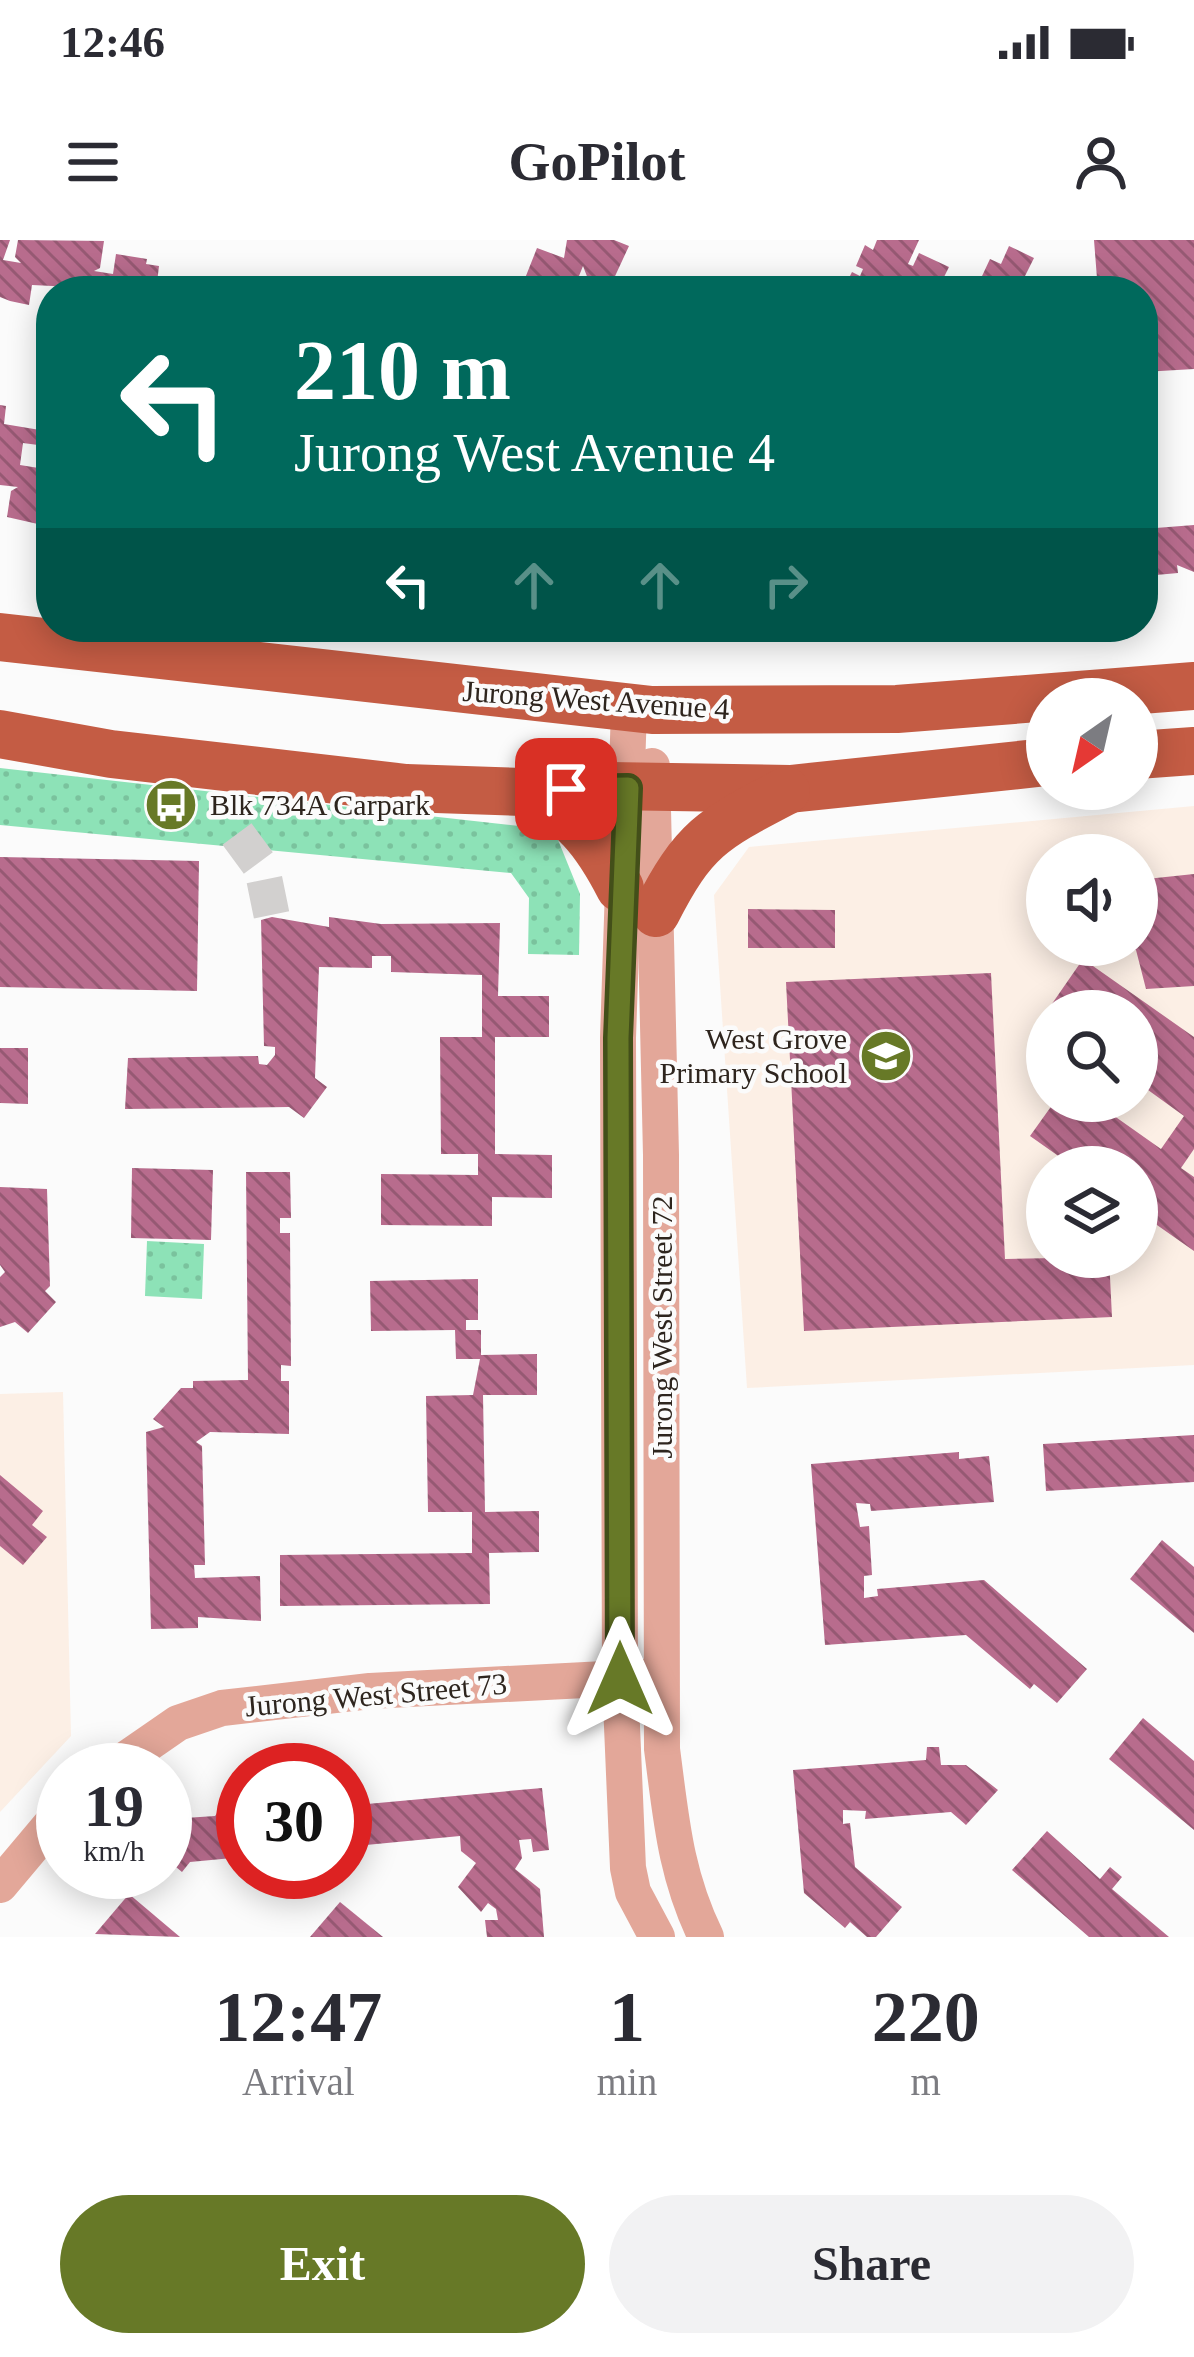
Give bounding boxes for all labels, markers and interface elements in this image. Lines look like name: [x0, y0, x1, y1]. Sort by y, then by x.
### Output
text: 12:46: [60, 17, 165, 67]
icon: menu: [60, 129, 126, 195]
icon: person: [1068, 129, 1134, 195]
text: GoPilot: [509, 132, 685, 192]
icon: left: [96, 324, 252, 480]
text: 210 m: [294, 324, 511, 417]
text: Jurong West Avenue 4: [294, 423, 775, 483]
icon: left: [375, 552, 441, 618]
icon: ahead: [501, 552, 567, 618]
icon: ahead: [627, 552, 693, 618]
icon: right: [753, 552, 819, 618]
street label: Jurong West Avenue 4: [462, 674, 731, 725]
north arrow: [1026, 678, 1158, 810]
map controls: [1026, 678, 1158, 1278]
pin: [515, 738, 617, 840]
icon: arrive: [533, 756, 599, 822]
bus stop icon: Blk 734A Carpark: [143, 777, 199, 833]
place label: Blk 734A Carpark: [210, 788, 430, 821]
button: sound: [1026, 834, 1158, 966]
button: search: [1026, 990, 1158, 1122]
place label: West Grove Primary School: [660, 1022, 847, 1089]
school or university icon: West Grove Primary School: [858, 1028, 914, 1084]
button: layers: [1026, 1146, 1158, 1278]
street label: Jurong West Street 72: [645, 1196, 678, 1458]
position arrow: [557, 1616, 683, 1742]
street label: Jurong West Street 73: [244, 1667, 508, 1722]
speed limit sign: 30: [216, 1743, 372, 1899]
text: 19: [84, 1773, 144, 1839]
text: km/h: [83, 1834, 145, 1867]
text: 12:47: [214, 1977, 382, 2057]
text: 1: [609, 1977, 645, 2057]
text: 220: [872, 1977, 980, 2057]
text: Arrival: [242, 2060, 355, 2103]
text: min: [597, 2060, 657, 2103]
text: m: [910, 2060, 941, 2103]
button: Exit: [60, 2195, 585, 2333]
button: Share: [609, 2195, 1134, 2333]

